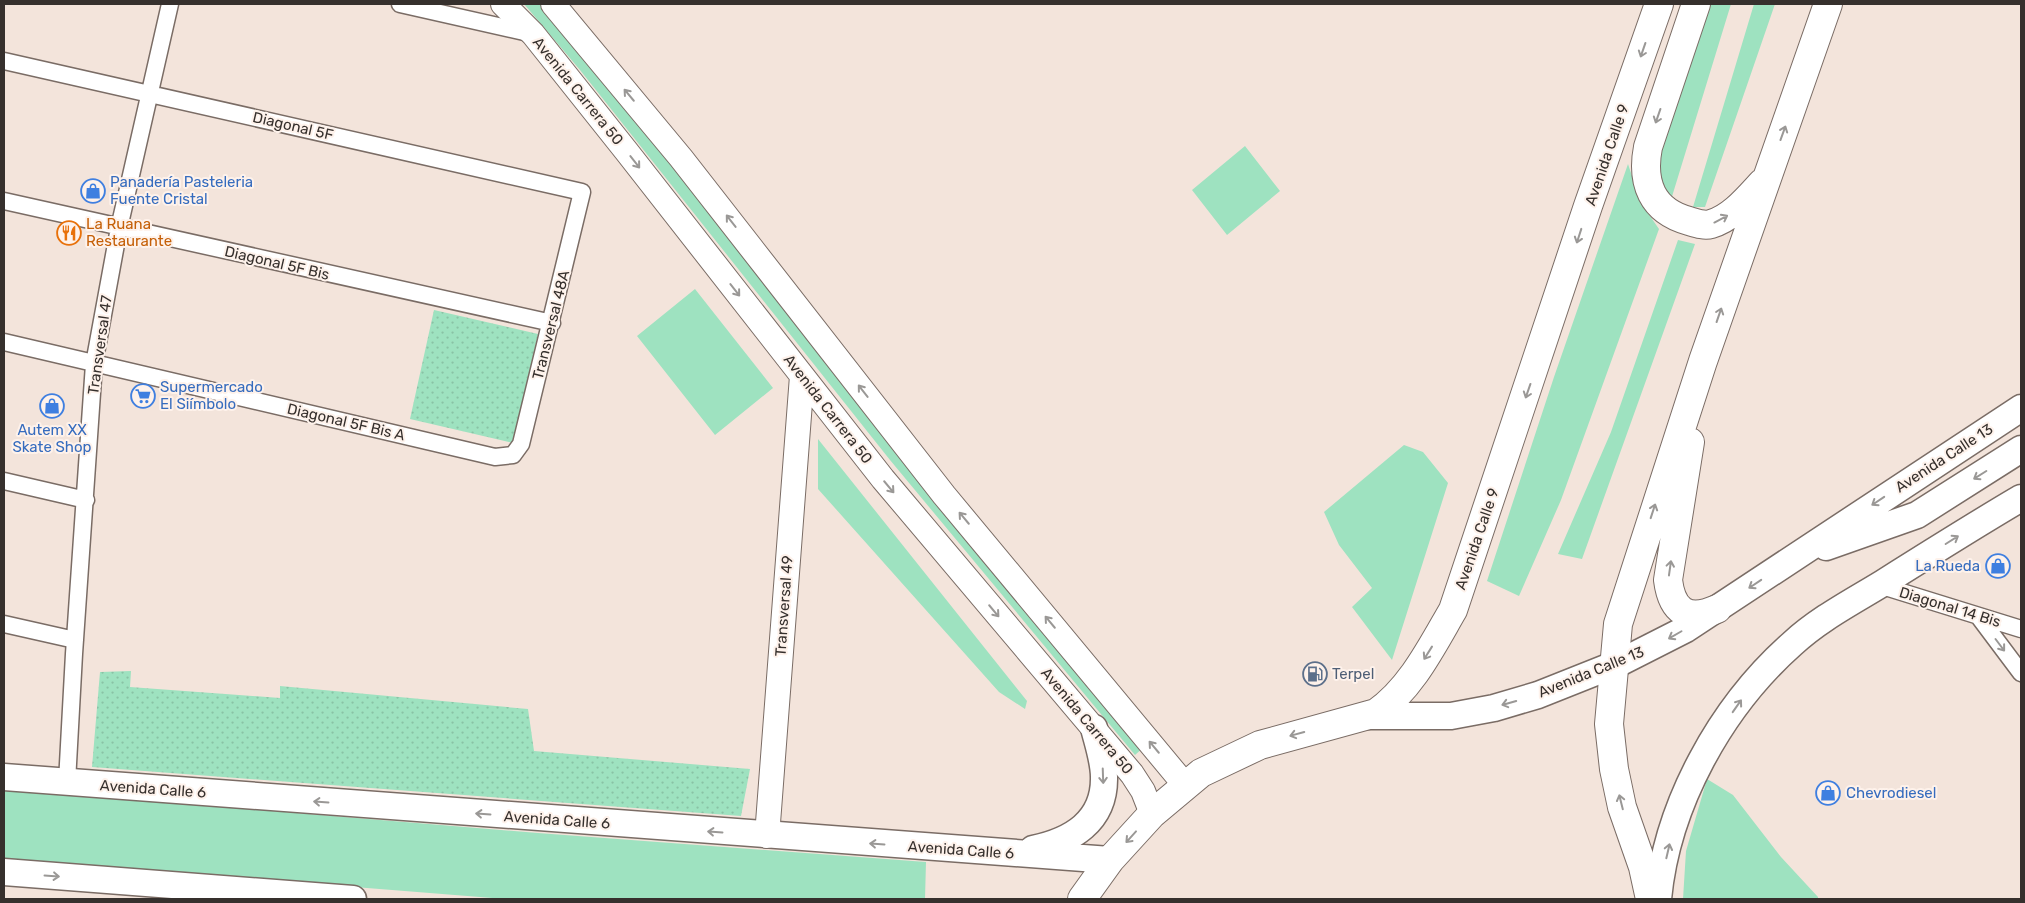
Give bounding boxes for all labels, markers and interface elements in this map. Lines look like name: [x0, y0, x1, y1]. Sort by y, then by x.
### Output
street label: Avenida Carrera 50: [529, 33, 627, 149]
one-way arrow: [1638, 42, 1647, 57]
one-way arrow: [623, 88, 634, 101]
street label: Avenida Calle 9: [1581, 102, 1633, 208]
street label: Diagonal 5F: [251, 108, 335, 144]
one-way arrow: [1653, 108, 1662, 124]
one-way arrow: [1779, 125, 1788, 141]
one-way arrow: [630, 155, 640, 169]
place label: Panadería Pasteleria Fuente Cristal: [110, 173, 253, 208]
shop icon: Panadería Pasteleria Fuente Cristal: [80, 178, 106, 204]
one-way arrow: [1713, 214, 1728, 223]
place label: La Ruana Restaurante: [86, 215, 172, 250]
one-way arrow: [725, 215, 736, 228]
restaurant icon: La Ruana Restaurante: [56, 220, 82, 246]
one-way arrow: [1573, 228, 1583, 244]
street label: Diagonal 5F Bis: [223, 242, 331, 284]
street label: Transversal 48A: [529, 268, 573, 382]
one-way arrow: [730, 283, 741, 296]
street label: Transversal 47: [84, 294, 116, 396]
one-way arrow: [1715, 308, 1724, 323]
street label: Avenida Carrera 50: [780, 351, 876, 467]
place label: Supermercado El Siímbolo: [160, 378, 263, 413]
one-way arrow: [1522, 382, 1532, 398]
supermarket icon: Supermercado El Siímbolo: [130, 383, 156, 409]
one-way arrow: [858, 384, 868, 398]
shop icon: Autem XX Skate Shop: [39, 393, 65, 419]
street label: Diagonal 5F Bis A: [285, 400, 407, 444]
street label: Avenida Calle 13: [1892, 420, 1996, 496]
place label: Autem XX Skate Shop: [12, 421, 92, 456]
one-way arrow: [1973, 470, 1987, 481]
one-way arrow: [884, 480, 895, 493]
street label: Avenida Calle 9: [1451, 486, 1503, 592]
one-way arrow: [1871, 496, 1885, 506]
one-way arrow: [1649, 503, 1658, 519]
one-way arrow: [958, 512, 969, 525]
one-way arrow: [1944, 535, 1958, 545]
shop icon: La Rueda: [1985, 553, 2011, 579]
street label: Transversal 49: [771, 555, 797, 657]
place label: La Rueda: [1915, 557, 1980, 575]
one-way arrow: [1665, 560, 1675, 576]
one-way arrow: [1748, 579, 1762, 589]
street label: Diagonal 14 Bis: [1897, 583, 2003, 631]
one-way arrow: [989, 604, 1000, 617]
one-way arrow: [1045, 616, 1056, 629]
one-way arrow: [1669, 631, 1683, 641]
one-way arrow: [1995, 638, 2005, 652]
street label: Avenida Calle 13: [1535, 643, 1647, 701]
one-way arrow: [1423, 645, 1433, 659]
fuel station icon: Terpel: [1302, 661, 1328, 687]
street label: Avenida Carrera 50: [1037, 664, 1137, 778]
place label: Terpel: [1332, 665, 1374, 683]
one-way arrow: [1502, 699, 1518, 709]
one-way arrow: [1732, 699, 1742, 713]
one-way arrow: [1289, 730, 1305, 740]
one-way arrow: [1149, 741, 1160, 754]
one-way arrow: [1098, 767, 1108, 783]
street label: Avenida Calle 6: [99, 776, 207, 802]
shop icon: Chevrodiesel: [1815, 780, 1841, 806]
place label: Chevrodiesel: [1846, 784, 1936, 802]
one-way arrow: [1616, 795, 1626, 811]
one-way arrow: [313, 797, 329, 806]
street label: Avenida Calle 6: [503, 807, 611, 833]
one-way arrow: [475, 809, 491, 819]
one-way arrow: [707, 827, 723, 836]
one-way arrow: [1125, 831, 1137, 844]
street label: Avenida Calle 6: [907, 837, 1015, 863]
one-way arrow: [869, 839, 885, 848]
one-way arrow: [1664, 844, 1673, 860]
one-way arrow: [44, 871, 60, 880]

